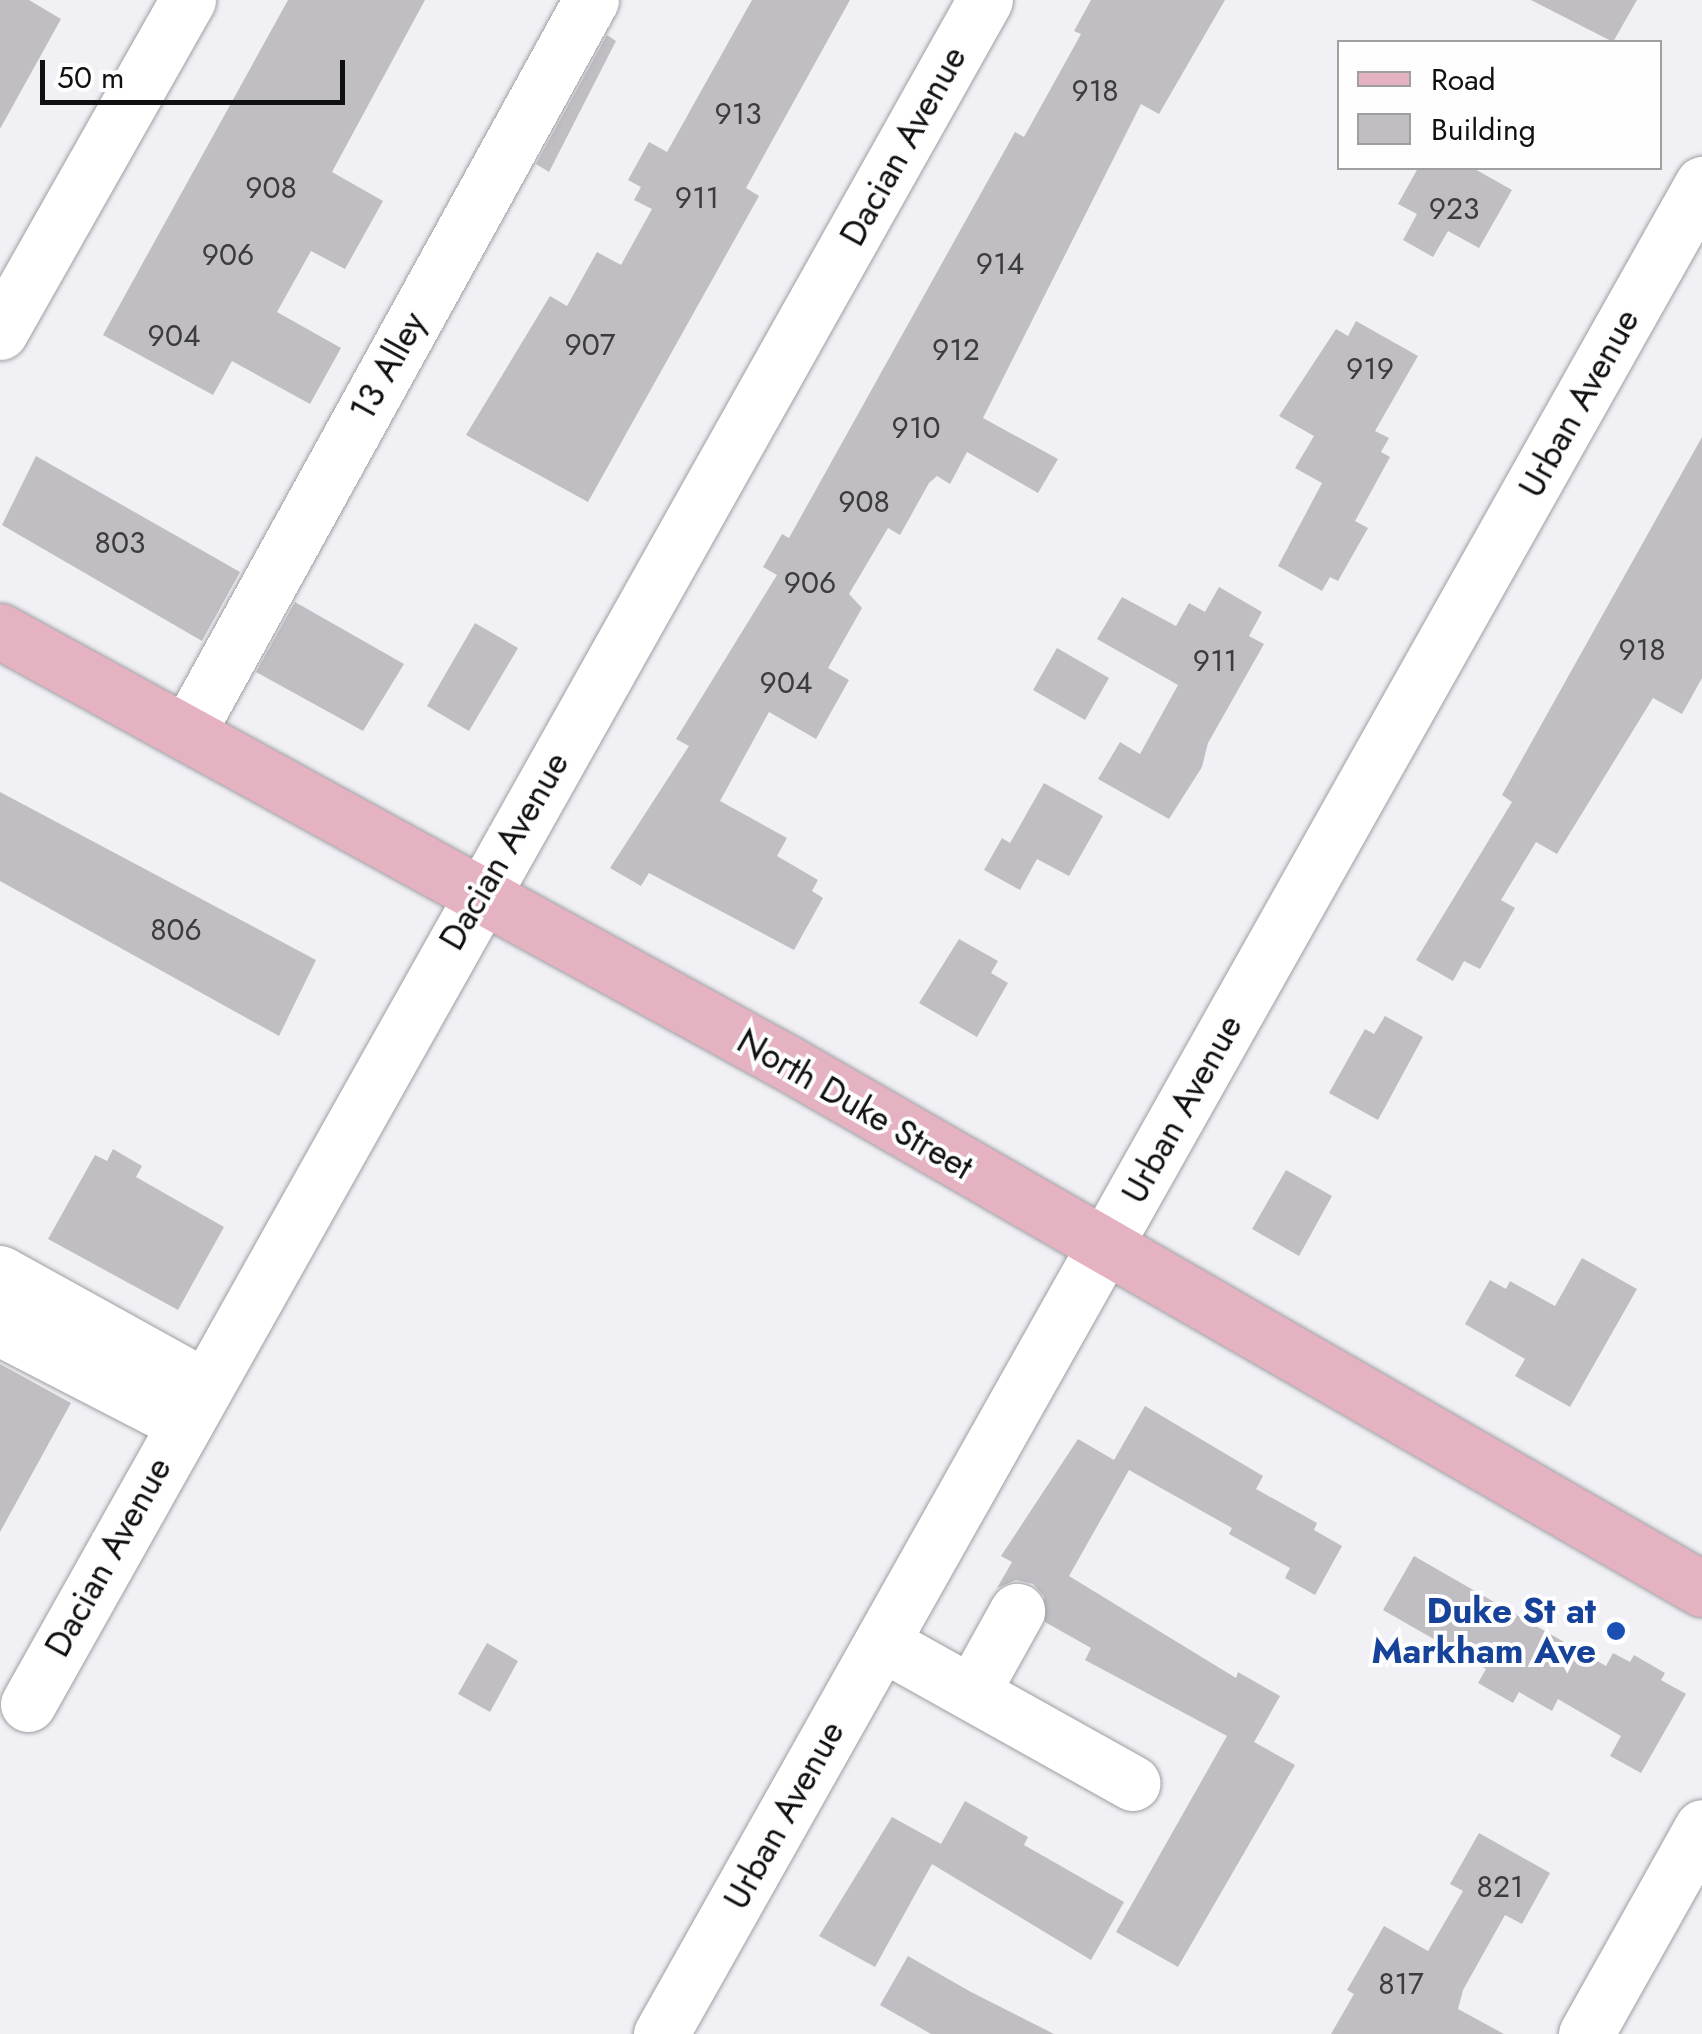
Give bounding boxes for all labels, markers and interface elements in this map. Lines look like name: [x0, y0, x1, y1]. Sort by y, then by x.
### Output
street label: Dacian Avenue: [831, 39, 975, 253]
scale bar: [45, 40, 350, 102]
legend: [1337, 40, 1662, 170]
text: 50 m: [57, 56, 124, 99]
text: Road: [1431, 58, 1496, 101]
house number: 918: [1071, 73, 1119, 109]
house number: 913: [714, 96, 762, 132]
text: Building: [1431, 108, 1536, 151]
house number: 908: [245, 170, 297, 206]
house number: 911: [675, 180, 719, 216]
house number: 923: [1429, 191, 1479, 227]
house number: 906: [202, 237, 254, 273]
house number: 914: [976, 246, 1024, 282]
street label: Urban Avenue: [1510, 302, 1648, 504]
street label: 13 Alley: [341, 304, 435, 428]
house number: 904: [148, 318, 200, 354]
house number: 907: [564, 327, 616, 363]
house number: 912: [932, 332, 980, 368]
house number: 919: [1346, 351, 1394, 387]
house number: 910: [892, 410, 940, 446]
house number: 908: [838, 484, 890, 520]
house number: 803: [95, 525, 145, 561]
house number: 906: [784, 565, 836, 601]
house number: 918: [1618, 632, 1666, 668]
house number: 911: [1193, 643, 1237, 679]
house number: 904: [760, 665, 812, 701]
street label: Dacian Avenue: [431, 745, 577, 957]
house number: 806: [150, 912, 202, 948]
street label: Urban Avenue: [1113, 1008, 1251, 1210]
street label: North Duke Street: [730, 1020, 980, 1188]
street label: Dacian Avenue: [36, 1450, 180, 1664]
place label: Duke St at Markham Ave: [1371, 1590, 1596, 1672]
marker: Duke St at Markham Ave: [1605, 1620, 1627, 1642]
street label: Urban Avenue: [715, 1714, 853, 1916]
house number: 821: [1477, 1869, 1523, 1905]
house number: 817: [1378, 1966, 1424, 2002]

